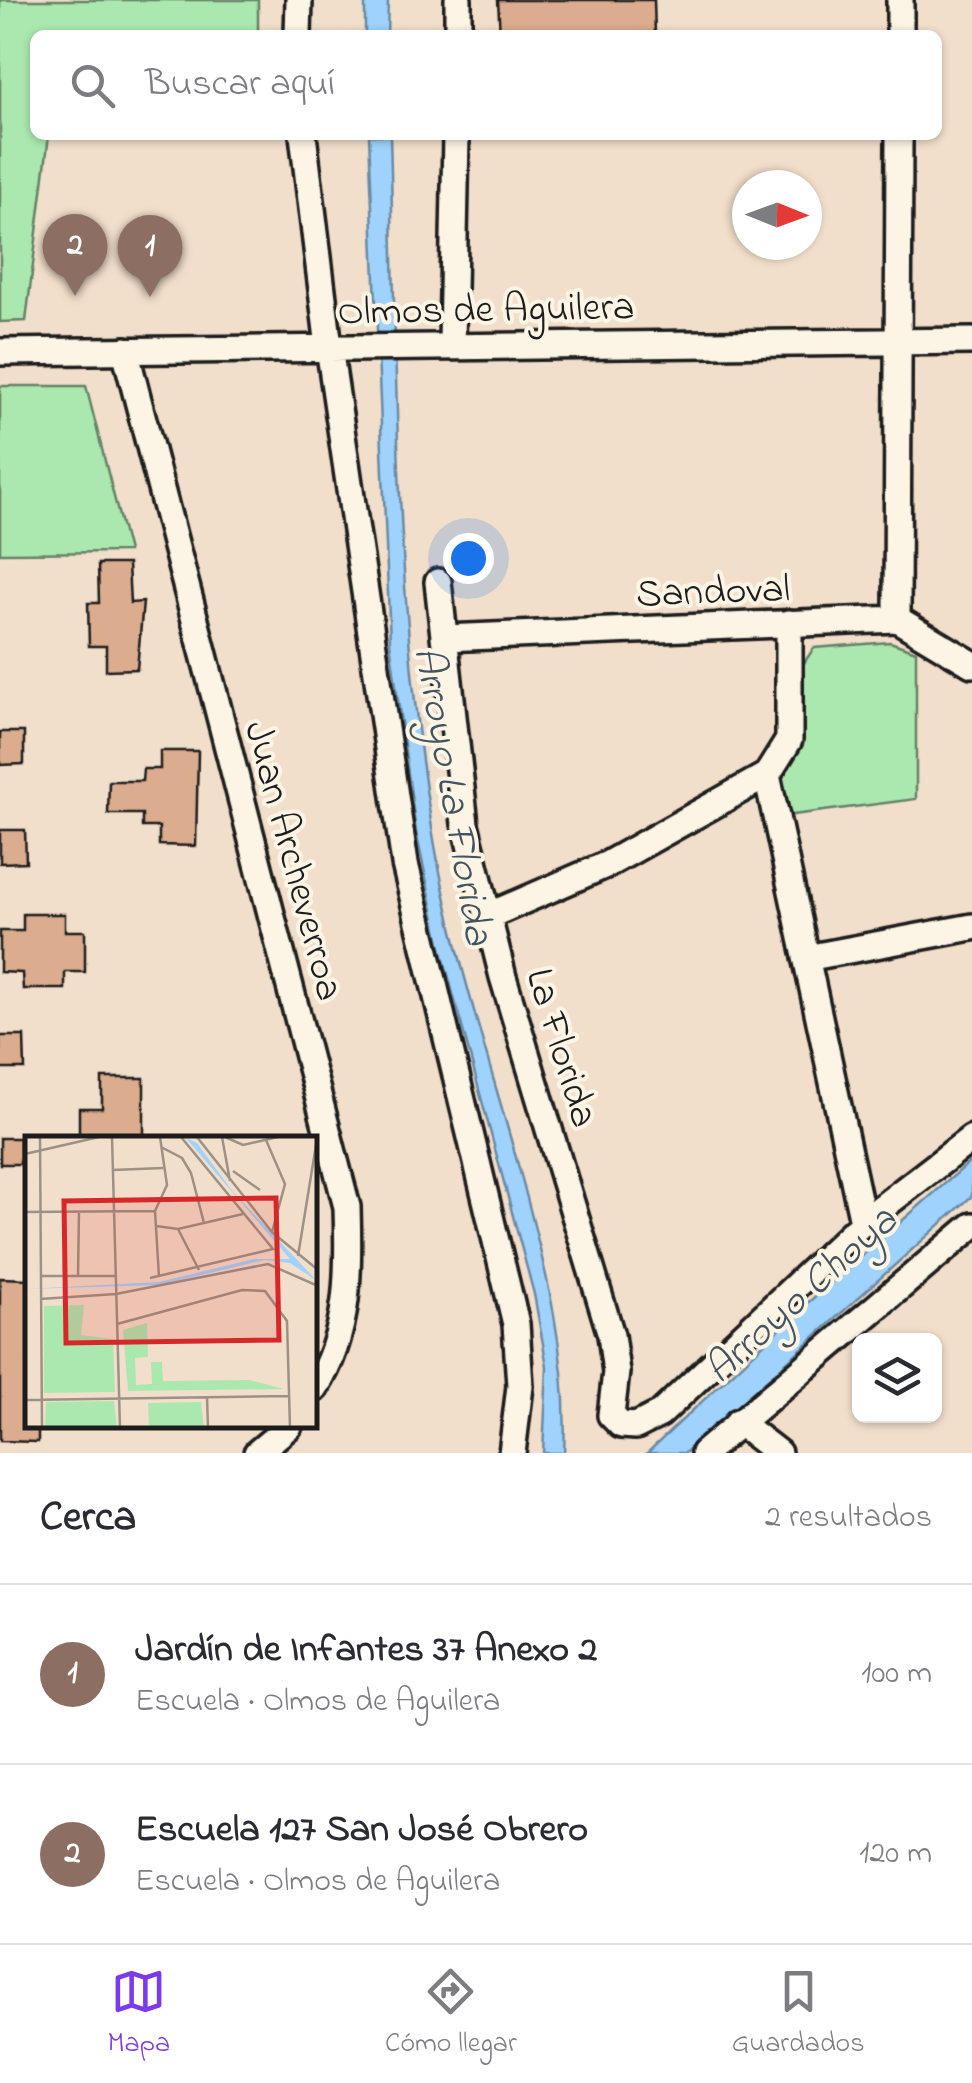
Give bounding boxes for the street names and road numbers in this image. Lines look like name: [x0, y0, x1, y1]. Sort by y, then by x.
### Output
street label: Olmos de Aguilera: [337, 279, 635, 344]
street label: Sandoval: [635, 561, 791, 626]
street label: Juan Archeverroa: [226, 715, 357, 1007]
street label: La Florida: [508, 961, 612, 1135]

